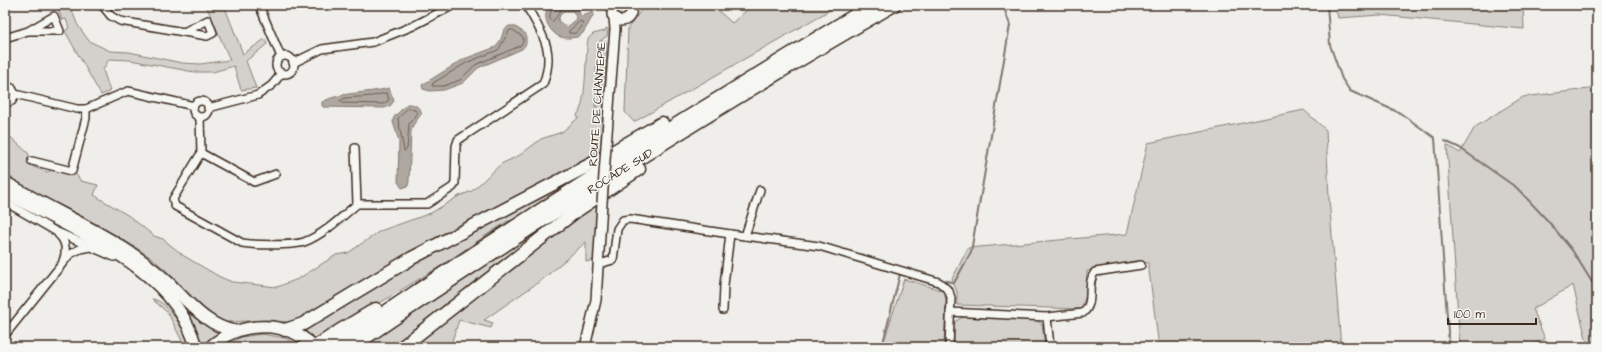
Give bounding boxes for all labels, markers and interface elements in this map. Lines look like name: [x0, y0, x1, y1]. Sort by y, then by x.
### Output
street label: ROUTE DE CHANTEPIE: [585, 41, 610, 167]
street label: ROCADE SUD: [584, 144, 657, 198]
scale bar: [1448, 300, 1536, 326]
text: 100 m: [1454, 306, 1485, 323]

